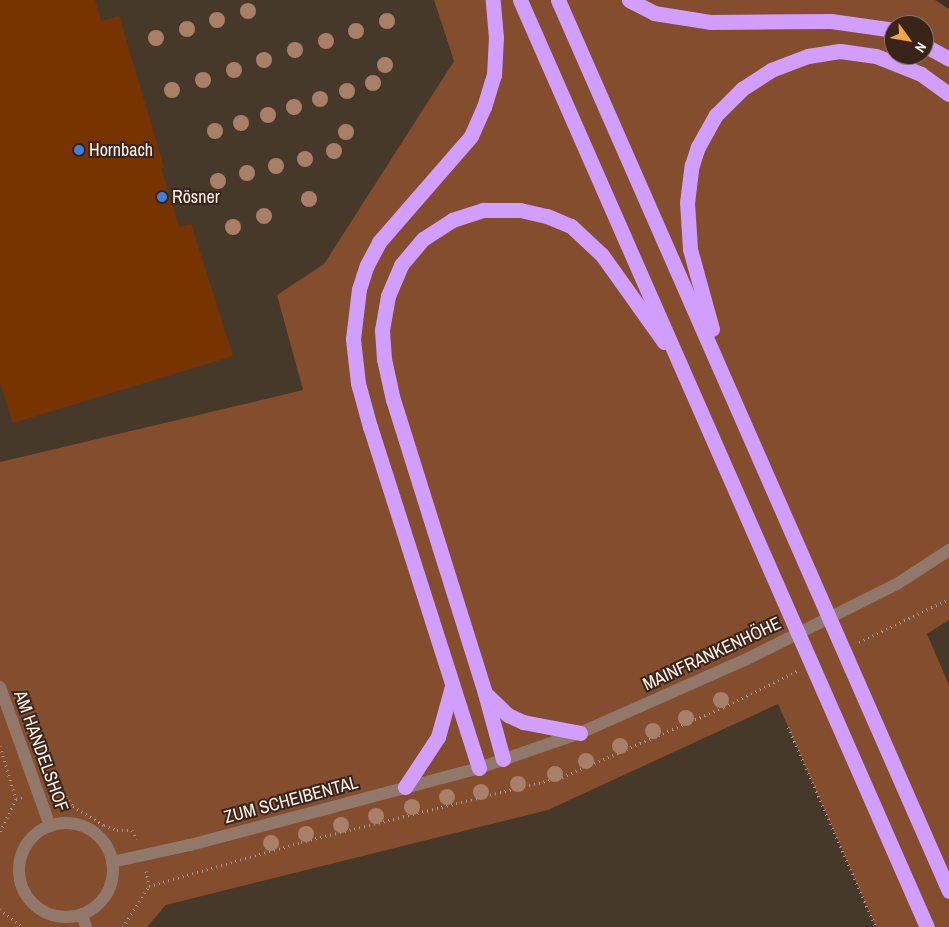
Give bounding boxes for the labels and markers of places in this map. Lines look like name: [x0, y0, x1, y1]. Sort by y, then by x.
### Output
place label: Hornbach: [89, 139, 153, 161]
marker: Hornbach: [73, 144, 85, 156]
place label: Rösner: [172, 186, 220, 208]
marker: Rösner: [156, 191, 168, 203]

